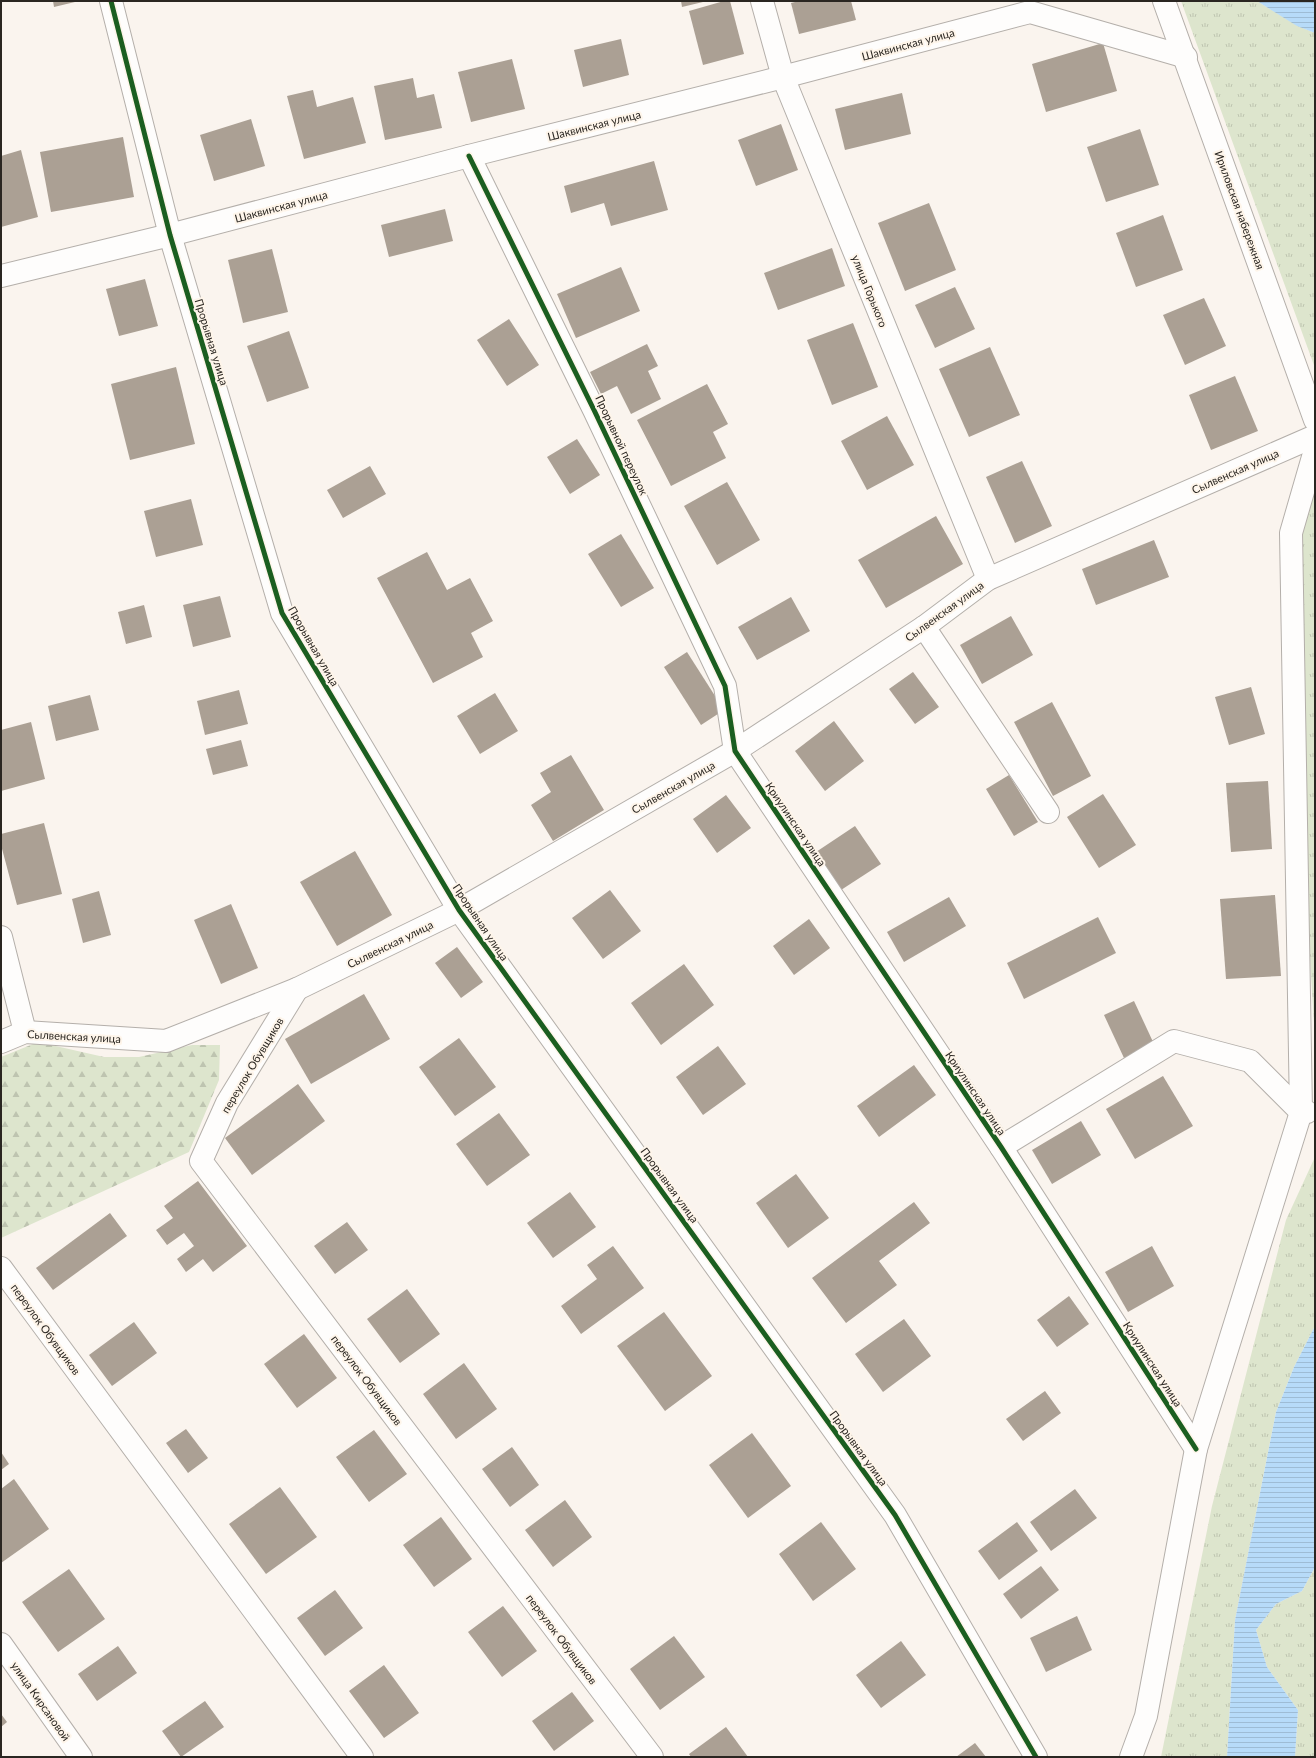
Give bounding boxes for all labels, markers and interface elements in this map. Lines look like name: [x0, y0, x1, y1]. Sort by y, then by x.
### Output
street label: Шаквинская улица: [860, 25, 956, 63]
street label: Шаквинская улица: [546, 107, 642, 143]
street label: Ириловская набережная: [1212, 149, 1268, 271]
street label: Шаквинская улица: [233, 187, 329, 225]
street label: улица Горького: [850, 253, 890, 329]
street label: Прорывная улица: [193, 297, 231, 387]
street label: Прорывной переулок: [593, 393, 651, 497]
street label: Сылвенская улица: [1189, 446, 1281, 496]
street label: Сылвенская улица: [902, 578, 986, 644]
street label: Прорывная улица: [286, 604, 342, 688]
street label: Сылвенская улица: [629, 758, 717, 816]
street label: Криулинская улица: [763, 779, 829, 869]
street label: Прорывная улица: [450, 881, 512, 963]
street label: Сылвенская улица: [345, 918, 435, 970]
street label: переулок Обувщиков: [218, 1015, 286, 1115]
street label: Сылвенская улица: [27, 1027, 121, 1045]
street label: Криулинская улица: [943, 1048, 1009, 1138]
street label: Прорывная улица: [638, 1145, 702, 1225]
street label: переулок Обувщиков: [9, 1281, 83, 1377]
street label: Криулинская улица: [1121, 1319, 1185, 1409]
street label: переулок Обувщиков: [329, 1332, 405, 1428]
street label: Прорывная улица: [827, 1408, 891, 1488]
street label: переулок Обувщиков: [524, 1591, 600, 1687]
street label: улица Кирсановой: [9, 1659, 73, 1743]

